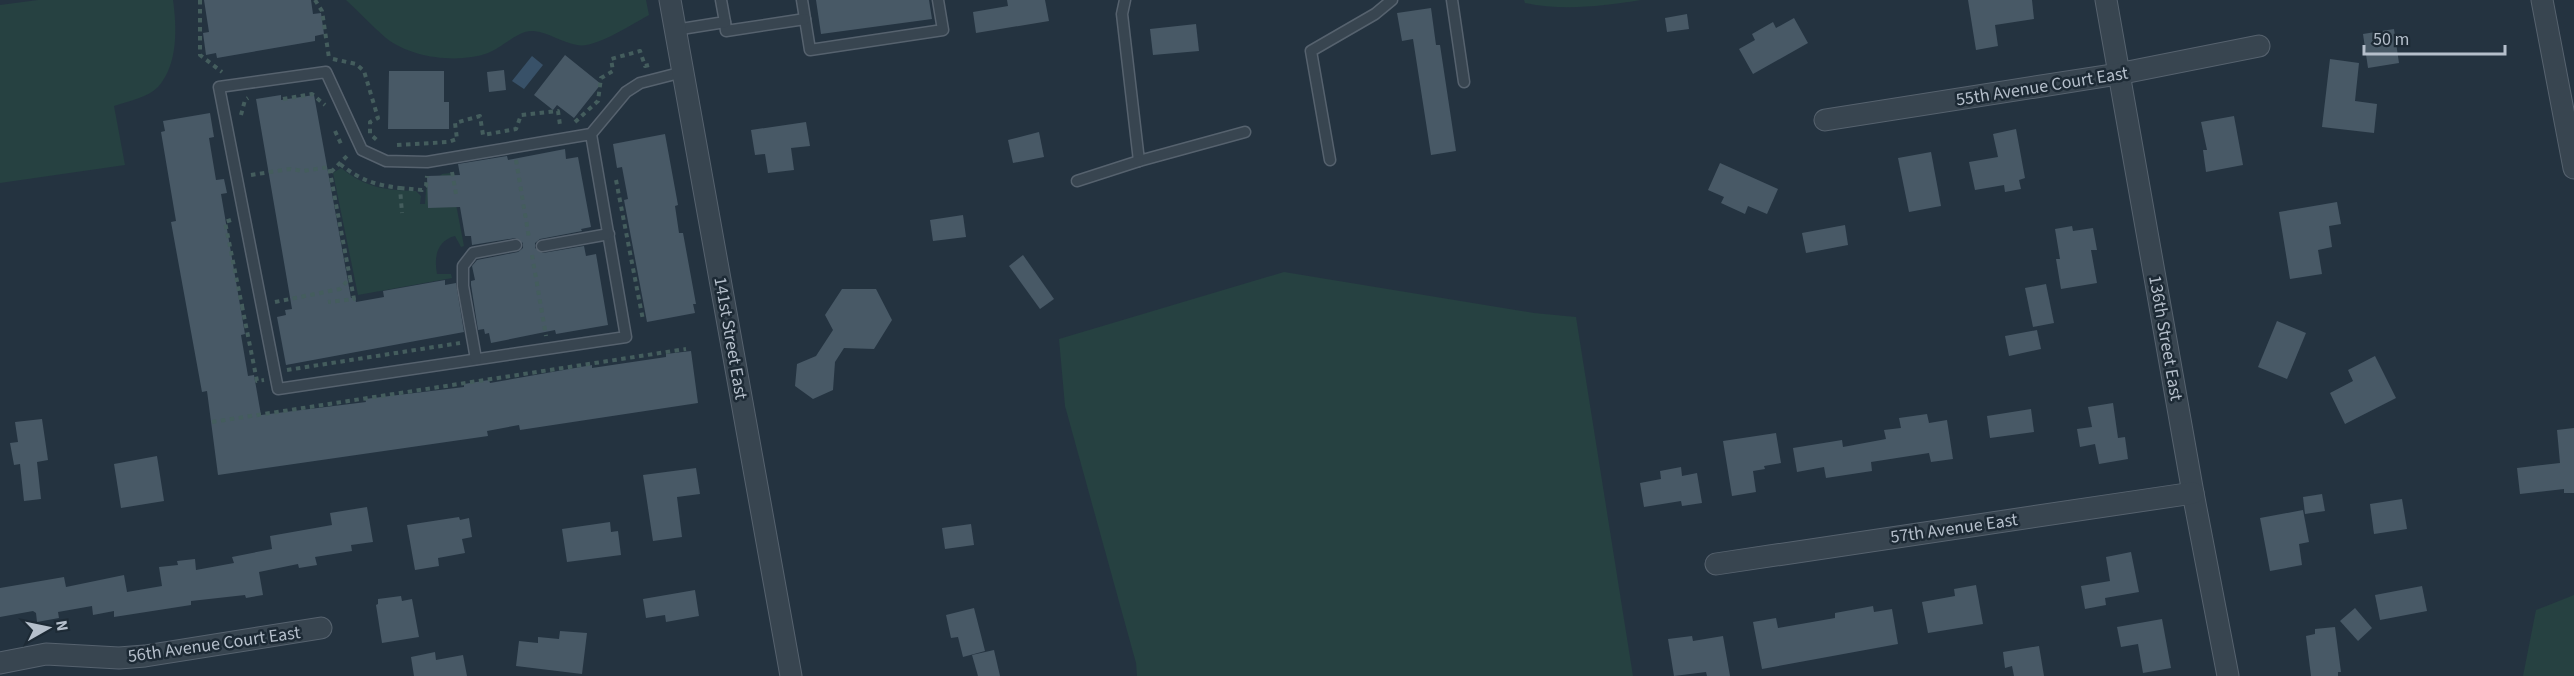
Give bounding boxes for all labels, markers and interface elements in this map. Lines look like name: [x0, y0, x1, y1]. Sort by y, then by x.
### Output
scale bar: [2364, 18, 2505, 56]
text: 50 m: [2373, 27, 2409, 52]
street label: 55th Avenue Court East: [1954, 61, 2130, 112]
street label: 136th Street East: [2142, 273, 2189, 403]
street label: 141st Street East: [707, 275, 754, 401]
street label: 57th Avenue East: [1889, 507, 2019, 550]
north arrow: [18, 598, 78, 658]
text: N: [50, 619, 74, 633]
street label: 56th Avenue Court East: [126, 620, 302, 669]

